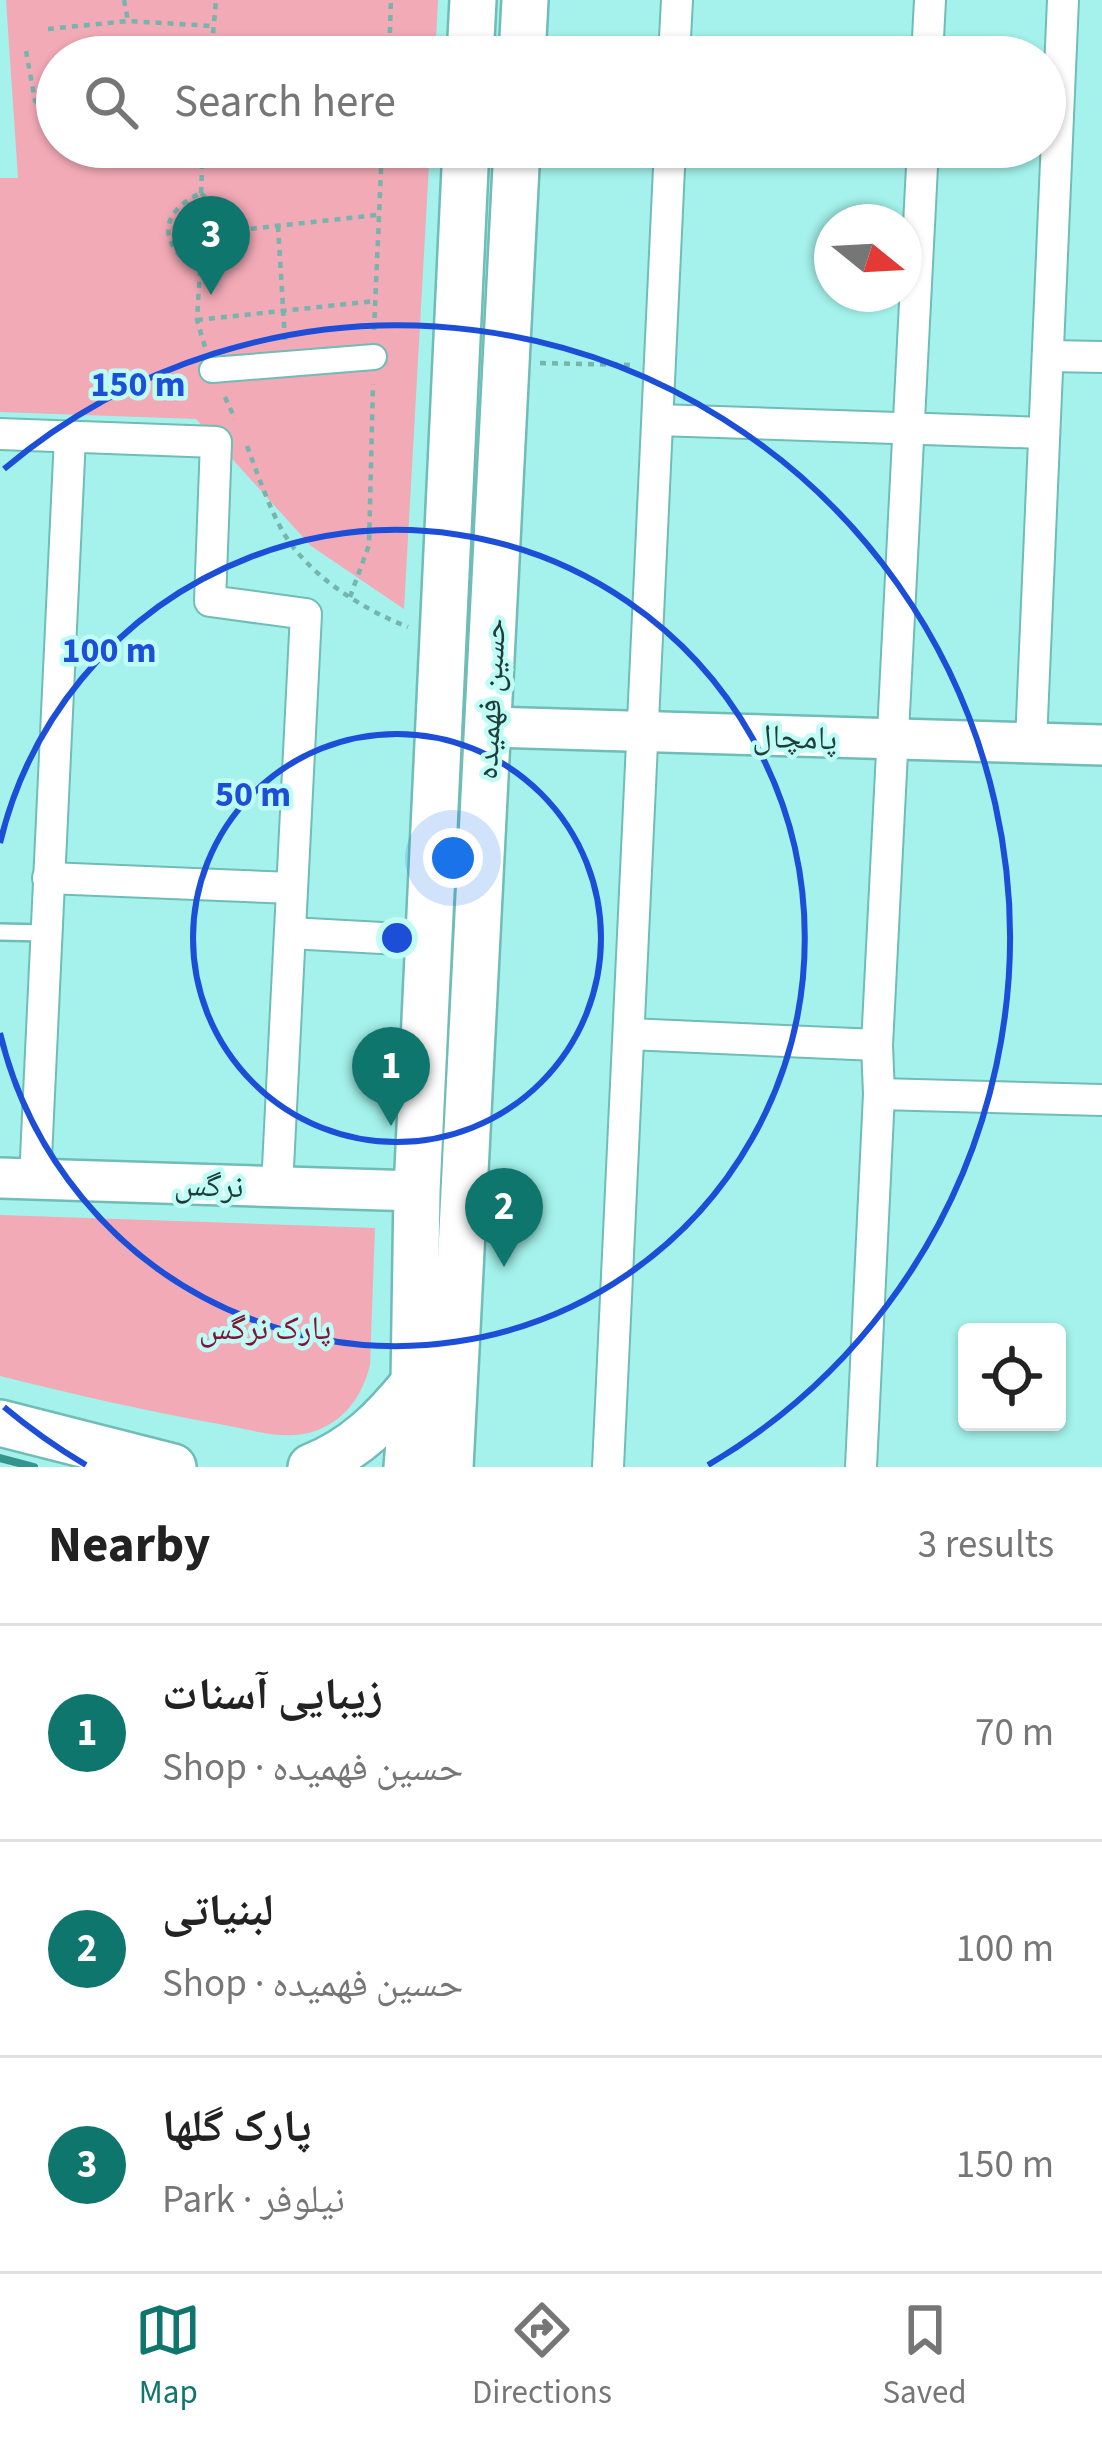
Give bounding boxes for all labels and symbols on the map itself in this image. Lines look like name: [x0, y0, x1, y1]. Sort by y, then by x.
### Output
pin: 3: [172, 196, 250, 295]
north arrow: [814, 204, 922, 312]
text: 150 m: [90, 359, 186, 410]
street label: حسین فهمیده: [463, 617, 518, 781]
text: 100 m: [61, 625, 157, 676]
street label: پامچال: [752, 713, 838, 762]
text: 50 m: [215, 769, 291, 820]
your location: [423, 828, 483, 888]
centre of rings: [376, 917, 418, 959]
pin: 1: [352, 1027, 430, 1126]
street label: نرگس: [173, 1161, 245, 1210]
pin: 2: [465, 1168, 543, 1267]
park label: پارک نرگس: [199, 1305, 331, 1352]

